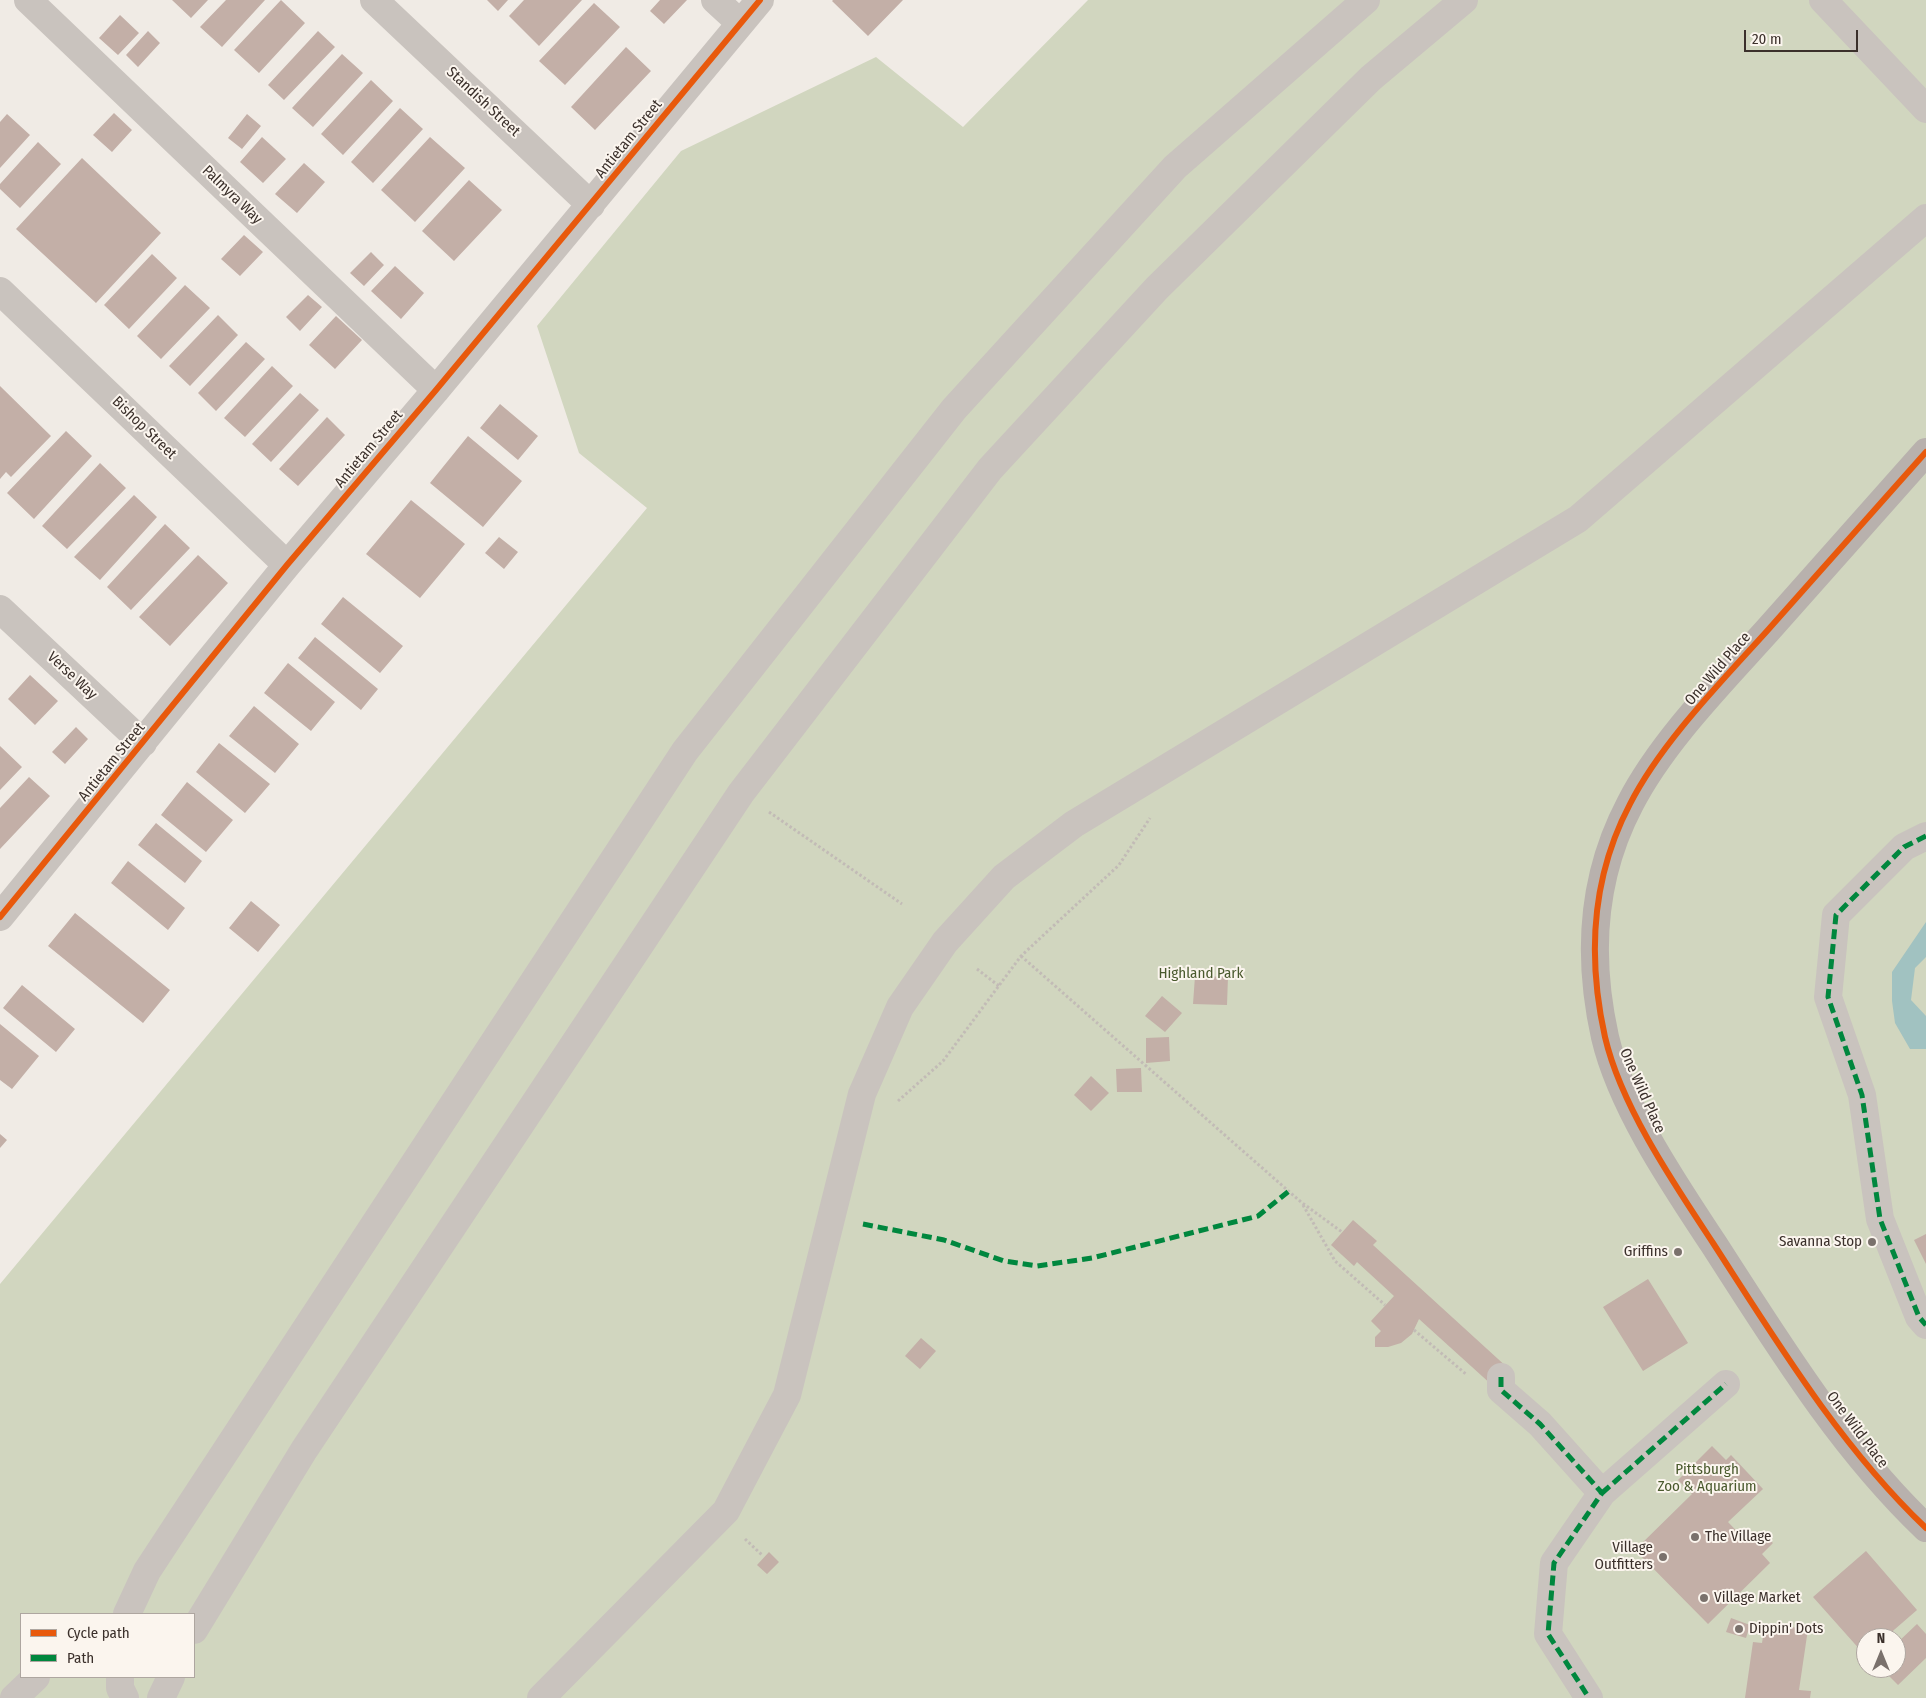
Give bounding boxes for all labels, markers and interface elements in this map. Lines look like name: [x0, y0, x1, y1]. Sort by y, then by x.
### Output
scale bar: [1746, 20, 1860, 52]
text: 20 m: [1752, 30, 1782, 48]
street label: Standish Street: [442, 63, 524, 141]
street label: Antietam Street: [592, 96, 666, 182]
street label: Palmyra Way: [198, 162, 266, 228]
street label: Bishop Street: [108, 393, 180, 463]
street label: Antietam Street: [331, 406, 407, 492]
street label: One Wild Place: [1681, 629, 1755, 709]
street label: Verse Way: [43, 648, 101, 704]
street label: Antietam Street: [75, 719, 149, 805]
park label: Highland Park: [1158, 965, 1244, 983]
street label: One Wild Place: [1615, 1046, 1669, 1136]
place label: Savanna Stop: [1779, 1233, 1862, 1251]
marker: Savanna Stop: [1866, 1236, 1878, 1248]
place label: Griffins: [1624, 1243, 1668, 1261]
marker: Griffins: [1672, 1246, 1684, 1258]
street label: One Wild Place: [1822, 1388, 1892, 1472]
park label: Pittsburgh Zoo & Aquarium: [1657, 1461, 1757, 1496]
place label: The Village: [1705, 1528, 1771, 1546]
marker: The Village: [1689, 1531, 1701, 1543]
place label: Village Outfitters: [1595, 1539, 1653, 1574]
marker: Village Outfitters: [1657, 1551, 1669, 1563]
place label: Village Market: [1714, 1589, 1801, 1607]
marker: Village Market: [1698, 1592, 1710, 1604]
legend: [20, 1613, 195, 1678]
place label: Dippin' Dots: [1749, 1620, 1823, 1638]
marker: Dippin' Dots: [1733, 1623, 1745, 1635]
text: Cycle path: [67, 1624, 130, 1642]
north arrow: [1856, 1628, 1906, 1678]
text: N: [1877, 1630, 1885, 1647]
text: Path: [67, 1649, 94, 1667]

